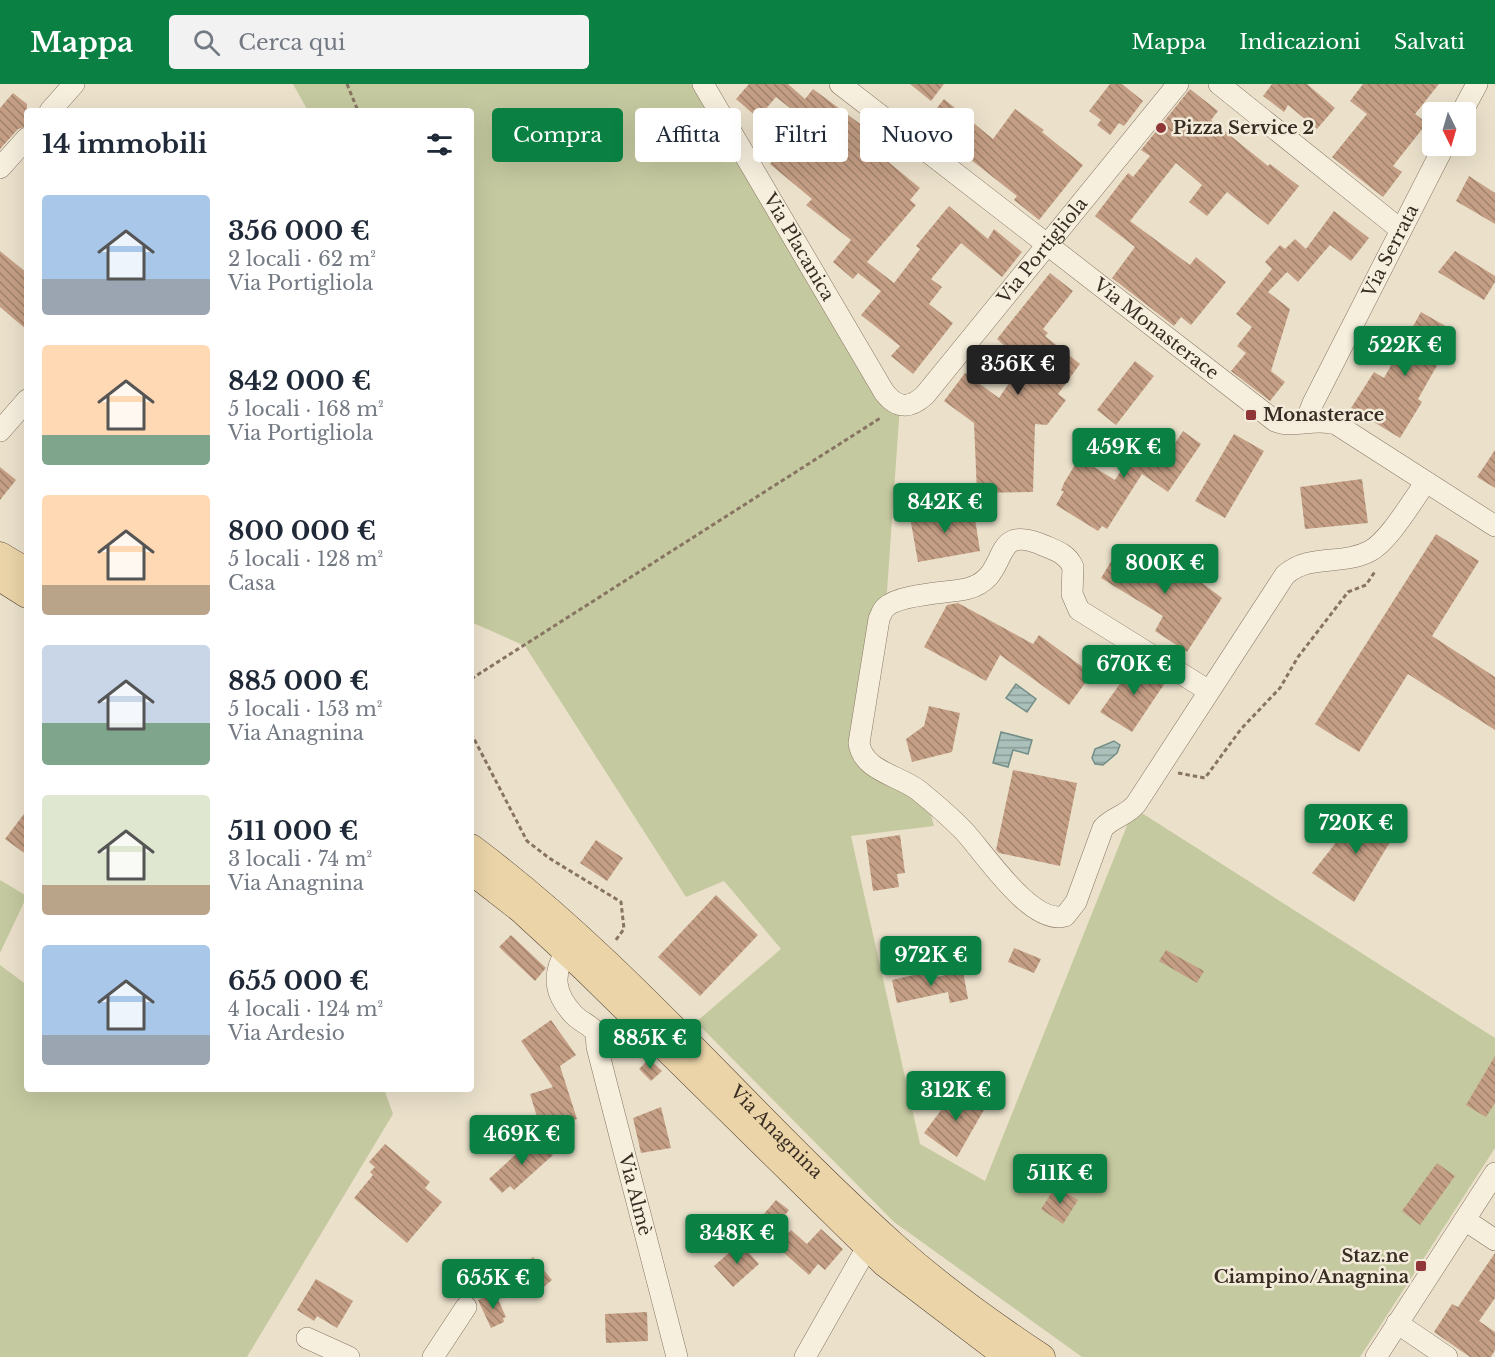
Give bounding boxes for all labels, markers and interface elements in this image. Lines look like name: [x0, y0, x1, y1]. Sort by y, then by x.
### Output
search box: [169, 15, 589, 69]
text: Mappa: [30, 25, 133, 60]
icon: search: [190, 26, 223, 59]
text: Cerca qui: [238, 29, 345, 56]
text: Mappa: [1131, 29, 1206, 55]
text: Indicazioni: [1239, 29, 1361, 55]
text: Salvati: [1394, 29, 1465, 55]
north arrow: [1422, 102, 1476, 156]
map controls: [1422, 102, 1476, 156]
chip: Compra: [492, 108, 623, 162]
chip: Affitta: [635, 108, 741, 162]
chip: Filtri: [753, 108, 848, 162]
chip: Nuovo: [860, 108, 974, 162]
place label: Pizza Service 2: [1173, 117, 1314, 139]
marker: Pizza Service 2: [1154, 121, 1168, 135]
text: 14 immobili: [42, 128, 207, 160]
icon: filters: [423, 128, 456, 161]
street label: Via Placanica: [758, 188, 839, 305]
street label: Via Portigliola: [992, 193, 1092, 309]
street label: Via Serrata: [1357, 201, 1423, 302]
text: 356 000 €: [228, 215, 370, 247]
icon: home: [90, 219, 162, 291]
text: 2 locali · 62 m²: [228, 247, 376, 271]
text: Via Portigliola: [228, 271, 373, 295]
street label: Via Monasterace: [1089, 273, 1223, 384]
pin: 522K €: [1356, 326, 1454, 377]
text: 522K €: [1368, 333, 1442, 357]
pin: 356K €: [969, 345, 1067, 396]
text: 356K €: [981, 352, 1055, 376]
text: 842 000 €: [228, 365, 371, 397]
icon: home: [90, 369, 162, 441]
text: 5 locali · 168 m²: [228, 397, 384, 421]
place label: Monasterace: [1263, 404, 1384, 426]
marker: Monasterace: [1244, 408, 1258, 422]
text: Via Portigliola: [228, 421, 373, 445]
pin: 459K €: [1075, 428, 1173, 479]
text: 459K €: [1086, 435, 1162, 459]
pin: 842K €: [896, 483, 994, 534]
text: 842K €: [907, 490, 983, 514]
text: 800 000 €: [228, 515, 376, 547]
icon: home: [90, 519, 162, 591]
pin: 800K €: [1116, 544, 1214, 595]
text: 5 locali · 128 m²: [228, 547, 383, 571]
text: 800K €: [1125, 551, 1205, 575]
text: Casa: [228, 571, 275, 595]
pin: 670K €: [1085, 645, 1183, 696]
text: 670K €: [1096, 652, 1172, 676]
text: 885 000 €: [228, 665, 369, 697]
icon: home: [90, 669, 162, 741]
text: 5 locali · 153 m²: [228, 697, 382, 721]
text: Via Anagnina: [228, 721, 364, 745]
pin: 720K €: [1307, 804, 1405, 855]
text: 720K €: [1319, 811, 1393, 835]
text: 511 000 €: [228, 815, 359, 847]
icon: home: [90, 819, 162, 891]
text: 3 locali · 74 m²: [228, 847, 372, 871]
text: Via Anagnina: [228, 871, 364, 895]
pin: 972K €: [882, 936, 980, 987]
text: 972K €: [894, 943, 968, 967]
text: 655 000 €: [228, 965, 369, 997]
icon: home: [90, 969, 162, 1041]
text: 4 locali · 124 m²: [228, 997, 383, 1021]
pin: 885K €: [601, 1019, 699, 1070]
text: Via Ardesio: [228, 1021, 345, 1045]
text: 885K €: [613, 1026, 687, 1050]
pin: 312K €: [907, 1071, 1005, 1122]
text: 312K €: [920, 1078, 992, 1102]
street label: Via Anagnina: [725, 1080, 827, 1183]
pin: 469K €: [473, 1115, 571, 1166]
text: 469K €: [484, 1122, 560, 1146]
street label: Via Almè: [614, 1150, 656, 1238]
pin: 511K €: [1011, 1154, 1109, 1205]
text: 511K €: [1027, 1161, 1093, 1185]
pin: 348K €: [688, 1214, 786, 1265]
text: 348K €: [699, 1221, 775, 1245]
place label: Staz.ne Ciampino/Anagnina: [1214, 1245, 1410, 1288]
pin: 655K €: [444, 1259, 542, 1310]
marker: Staz.ne Ciampino/Anagnina: [1414, 1259, 1428, 1273]
text: 655K €: [456, 1266, 530, 1290]

